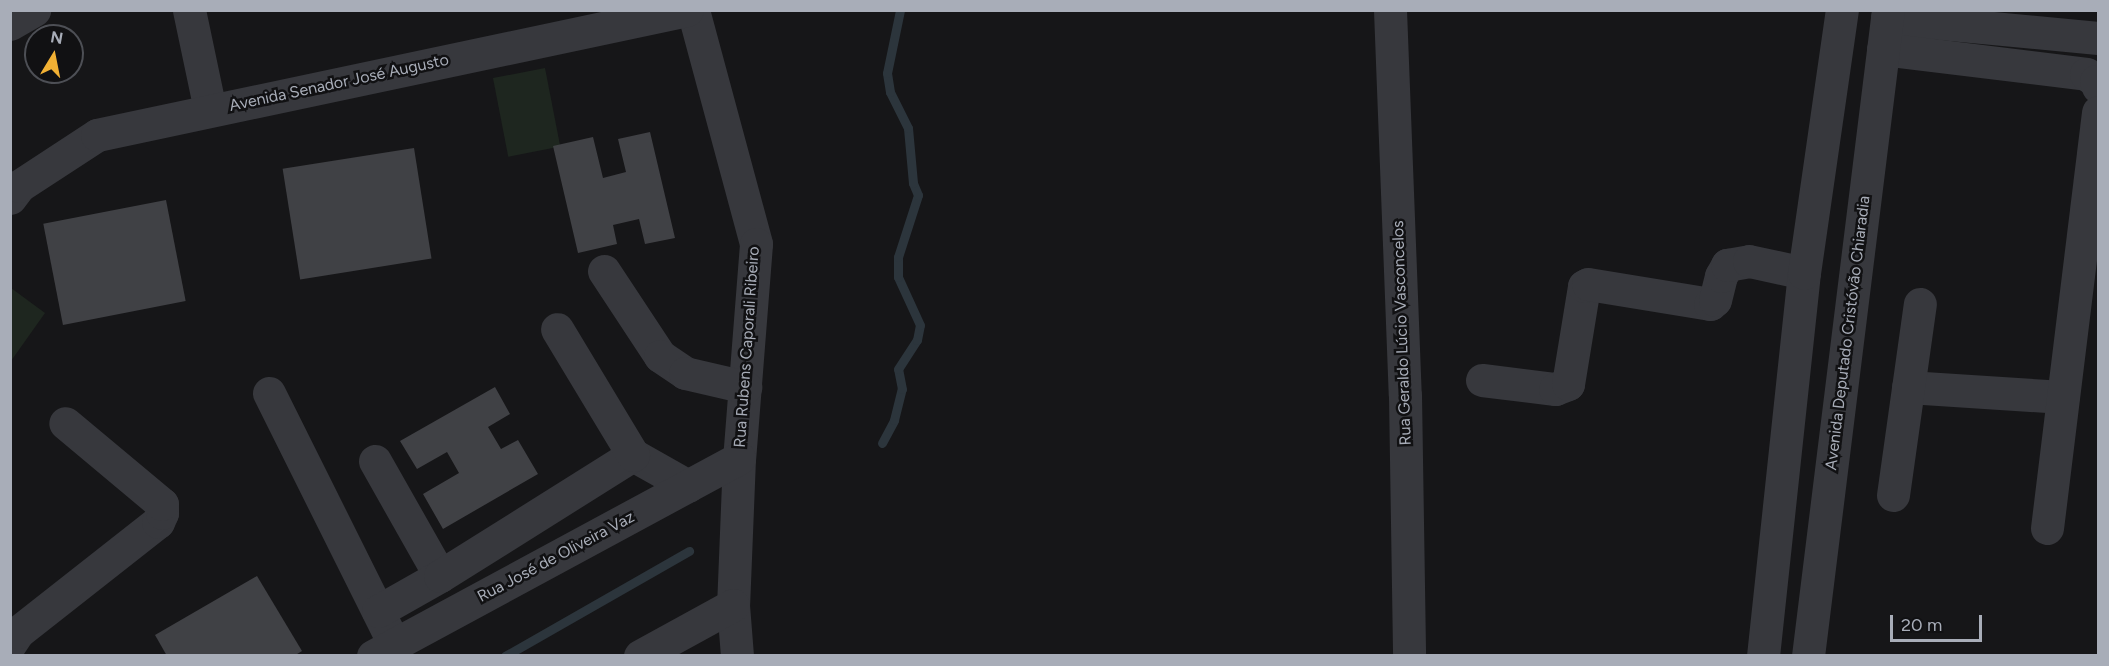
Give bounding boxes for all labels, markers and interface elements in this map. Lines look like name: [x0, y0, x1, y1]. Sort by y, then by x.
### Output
north arrow: [24, 24, 84, 84]
text: N: [49, 27, 65, 48]
street label: Avenida Senador José Augusto: [228, 50, 450, 116]
street label: Avenida Deputado Cristóvão Chiaradia: [1822, 195, 1874, 471]
street label: Rua Geraldo Lúcio Vasconcelos: [1388, 220, 1416, 446]
street label: Rua Rubens Caporali Ribeiro: [730, 246, 764, 448]
street label: Rua José de Oliveira Vaz: [474, 507, 638, 607]
scale bar: [1893, 603, 1984, 641]
text: 20 m: [1901, 614, 1942, 636]

